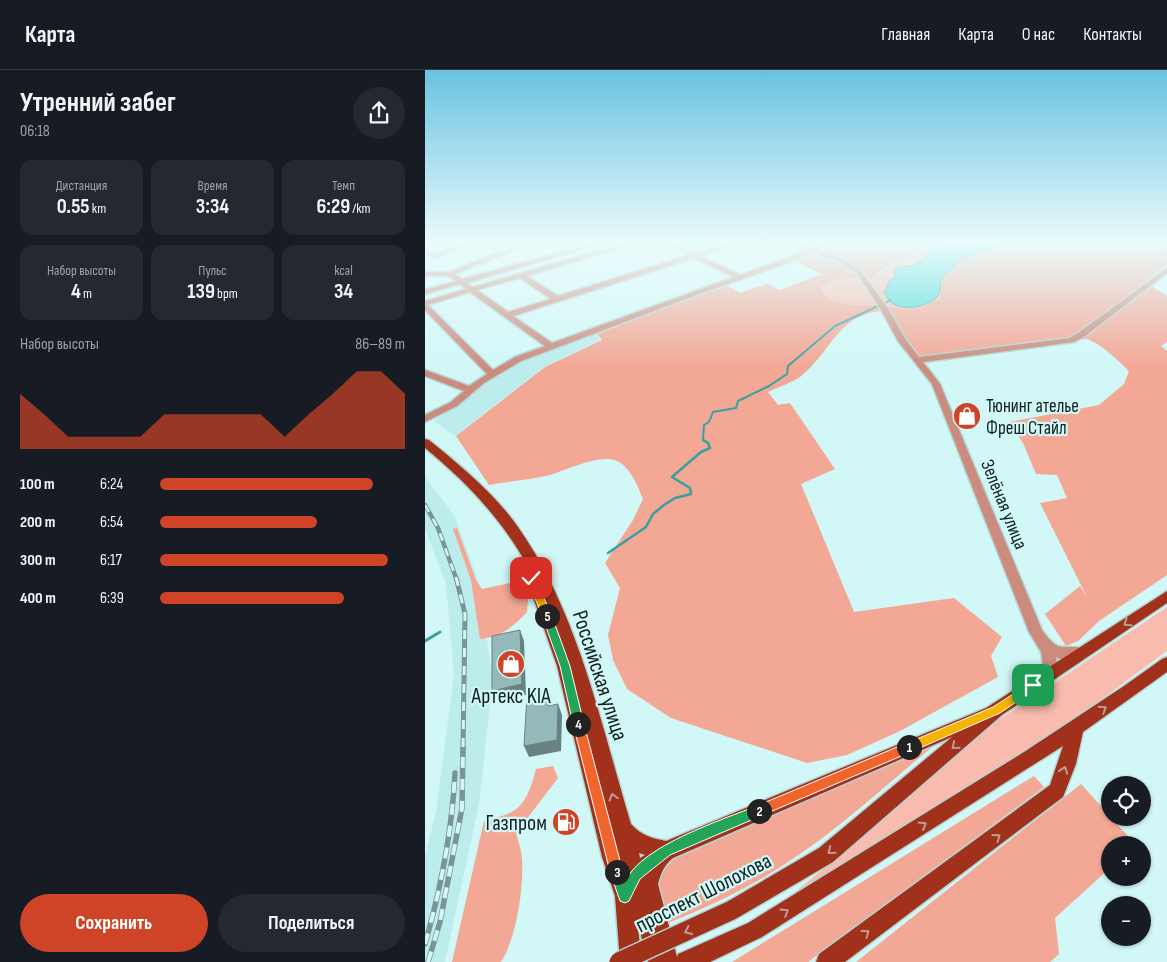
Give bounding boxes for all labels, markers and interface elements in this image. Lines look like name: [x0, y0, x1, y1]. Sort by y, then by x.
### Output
text: Карта: [25, 20, 75, 49]
text: Главная: [881, 24, 930, 45]
text: Карта: [958, 24, 994, 45]
text: О нас: [1022, 24, 1055, 45]
text: Контакты: [1083, 24, 1142, 45]
text: Утренний забег: [20, 86, 176, 119]
button: share: [353, 87, 405, 139]
text: 06:18: [20, 122, 50, 141]
text: Дистанция: [56, 177, 107, 194]
text: Время: [198, 177, 227, 194]
text: Темп: [332, 177, 355, 194]
text: 0.55: [57, 194, 90, 219]
text: 3:34: [196, 194, 229, 219]
text: 6:29: [316, 194, 350, 219]
text: km: [90, 200, 106, 217]
text: /km: [350, 200, 371, 217]
text: Набор высоты: [47, 262, 116, 279]
text: Пульс: [198, 262, 227, 279]
text: kcal: [334, 262, 353, 279]
text: 4: [71, 279, 81, 304]
text: 139: [187, 279, 215, 304]
text: 34: [334, 279, 353, 304]
text: m: [81, 285, 92, 302]
text: bpm: [215, 285, 238, 302]
text: Набор высоты: [20, 335, 99, 354]
text: 86–89 m: [355, 335, 405, 354]
place label: Тюнинг ателье Фреш Стайл: [986, 395, 1079, 440]
shop icon: Тюнинг ателье Фреш Стайл: [952, 401, 982, 431]
street label: Зелёная улица: [975, 456, 1032, 553]
text: 100 m: [20, 475, 55, 494]
text: 6:24: [100, 475, 123, 494]
text: 200 m: [20, 513, 55, 532]
text: 6:54: [100, 513, 123, 532]
text: 300 m: [20, 551, 56, 570]
text: 6:17: [100, 551, 122, 570]
pin: [510, 557, 552, 599]
icon: check: [517, 564, 545, 592]
text: 400 m: [20, 589, 56, 608]
text: 6:39: [100, 589, 124, 608]
pin: 5: [535, 604, 559, 628]
street label: Российская улица: [566, 607, 633, 744]
text: 5: [544, 608, 551, 625]
one-way arrow: [1123, 617, 1132, 626]
shop icon: Артекс KIA: [496, 649, 526, 679]
pin: [1012, 664, 1054, 706]
icon: arrive: [1019, 671, 1047, 699]
place label: Артекс KIA: [470, 683, 551, 710]
one-way arrow: [1098, 706, 1107, 715]
pin: 4: [565, 712, 591, 736]
text: 4: [575, 716, 582, 733]
pin: 1: [897, 734, 921, 760]
text: 1: [907, 739, 912, 756]
one-way arrow: [951, 740, 960, 749]
one-way arrow: [1058, 766, 1068, 775]
map controls: [1101, 776, 1151, 946]
button: locate: [1101, 776, 1151, 826]
one-way arrow: [609, 793, 619, 801]
pin: 2: [747, 798, 771, 824]
text: 2: [756, 803, 763, 820]
fuel station icon: Газпром: [551, 807, 581, 837]
place label: Газпром: [486, 810, 547, 837]
one-way arrow: [917, 822, 926, 832]
one-way arrow: [991, 834, 1000, 842]
button: +: [1101, 836, 1151, 886]
one-way arrow: [827, 845, 836, 854]
street label: проспект Шолохова: [631, 847, 776, 939]
pin: 3: [605, 860, 629, 884]
text: 3: [614, 864, 621, 881]
button: Сохранить: [20, 894, 208, 952]
button: Поделиться: [218, 894, 405, 952]
button: −: [1101, 896, 1151, 946]
one-way arrow: [780, 908, 789, 918]
one-way arrow: [684, 924, 693, 935]
one-way arrow: [860, 930, 870, 939]

